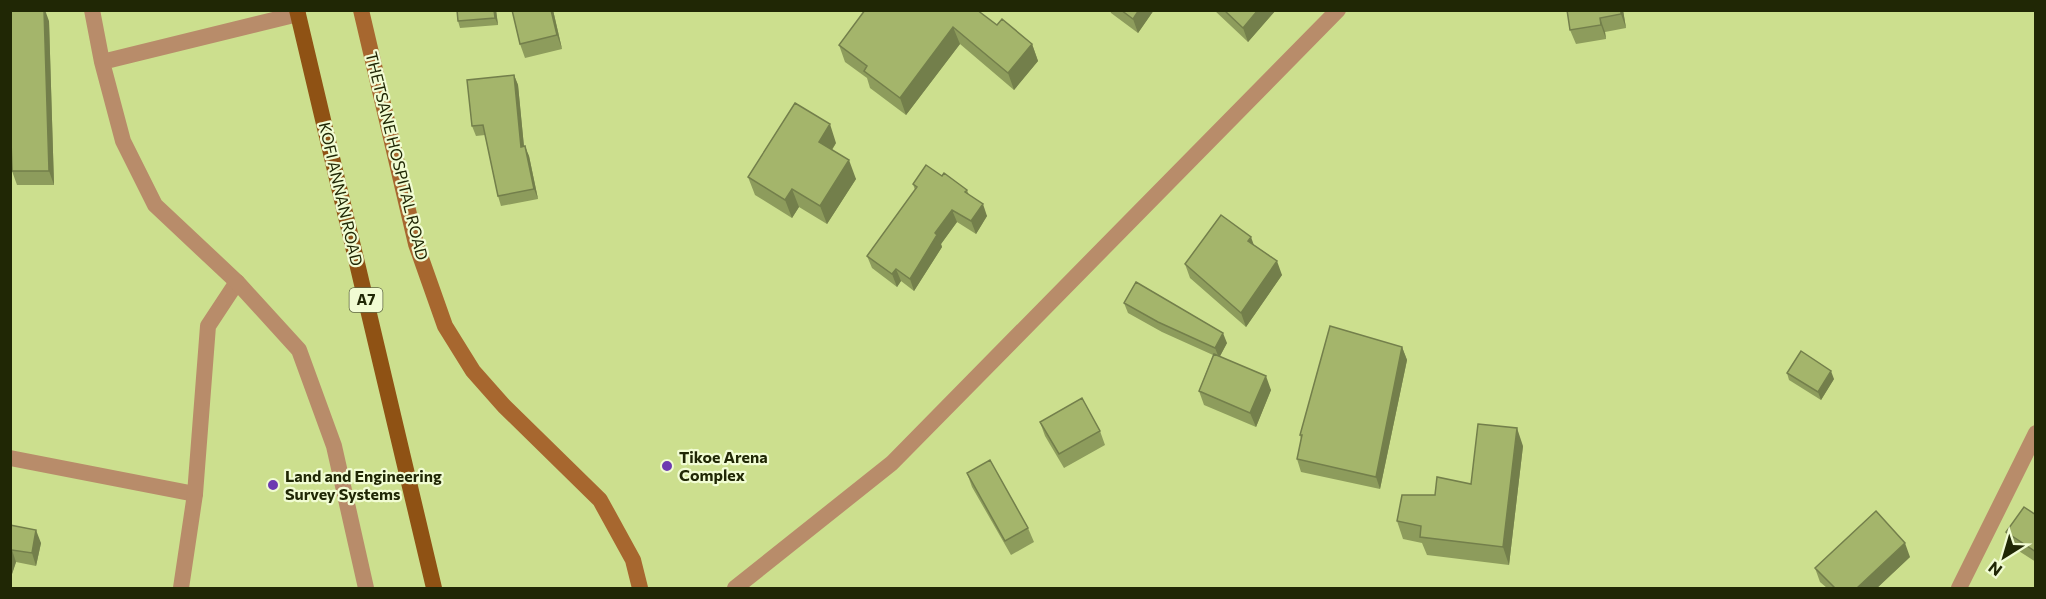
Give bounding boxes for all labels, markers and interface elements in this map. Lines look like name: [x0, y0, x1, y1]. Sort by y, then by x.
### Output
street label: THETSANE HOSPITAL ROAD: [362, 50, 433, 262]
street label: KOFI ANNAN ROAD: [316, 120, 367, 268]
road number: A7: [350, 288, 382, 312]
place label: Tikoe Arena Complex: [679, 447, 768, 484]
marker: Tikoe Arena Complex: [660, 459, 674, 473]
place label: Land and Engineering Survey Systems: [285, 466, 442, 503]
marker: Land and Engineering Survey Systems: [266, 478, 280, 492]
north arrow: [1974, 527, 2034, 587]
text: N: [1984, 558, 2005, 581]

